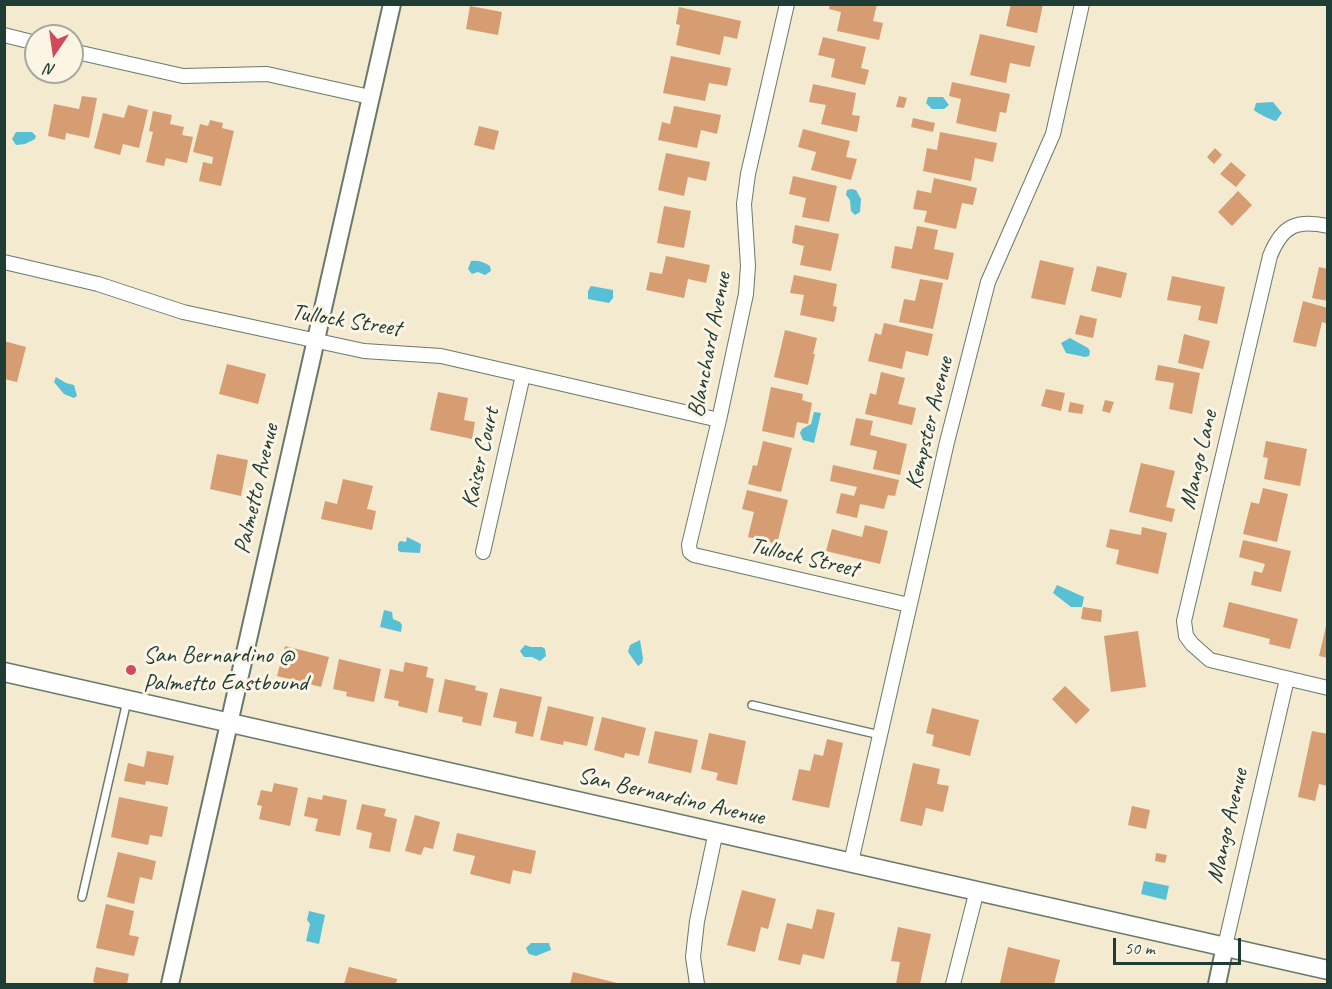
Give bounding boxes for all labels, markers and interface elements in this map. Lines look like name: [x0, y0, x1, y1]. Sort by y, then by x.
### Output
north arrow: [24, 24, 84, 84]
text: N: [43, 59, 57, 80]
street label: Blanchard Avenue: [682, 270, 738, 420]
street label: Tullock Street: [289, 298, 403, 344]
street label: Kempster Avenue: [900, 354, 960, 492]
street label: Kaiser Court: [456, 405, 506, 511]
street label: Mango Lane: [1174, 408, 1224, 512]
street label: Palmetto Avenue: [228, 421, 286, 557]
street label: Tullock Street: [747, 532, 861, 584]
place label: San Bernardino @ Palmetto Eastbound: [143, 642, 308, 698]
marker: San Bernardino @ Palmetto Eastbound: [124, 663, 138, 677]
street label: San Bernardino Avenue: [575, 762, 767, 832]
street label: Mango Avenue: [1201, 766, 1255, 886]
scale bar: [1116, 926, 1244, 964]
text: 50 m: [1124, 937, 1155, 959]

